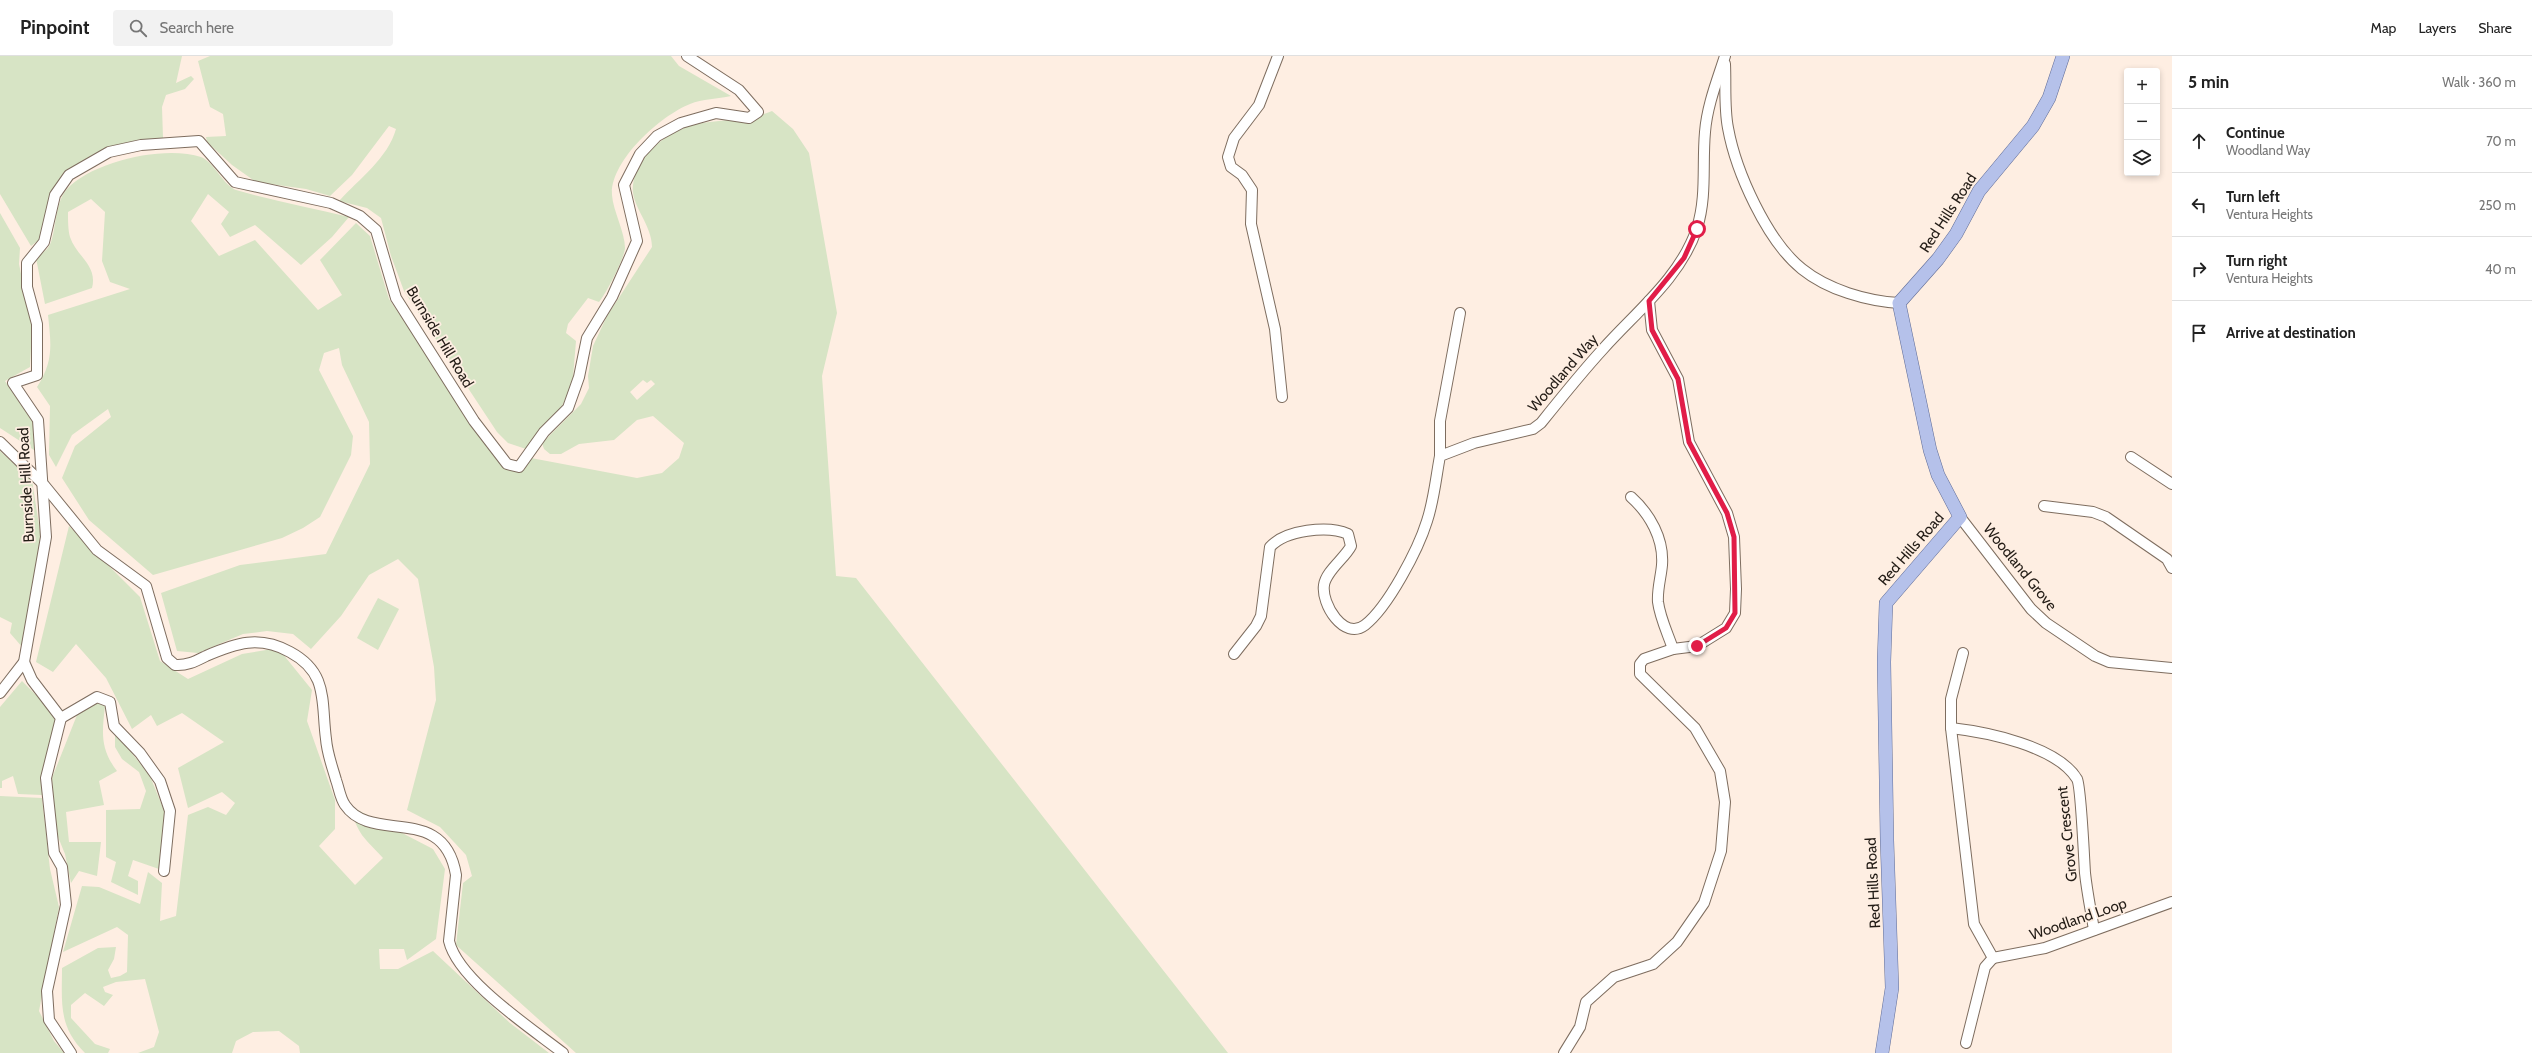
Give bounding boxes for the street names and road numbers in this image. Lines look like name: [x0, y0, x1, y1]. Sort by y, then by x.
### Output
street label: Red Hills Road: [1916, 170, 1980, 256]
street label: Burnside Hill Road: [403, 283, 477, 391]
street label: Woodland Way: [1524, 330, 1602, 416]
street label: Burnside Hill Road: [14, 427, 38, 543]
street label: Red Hills Road: [1874, 509, 1948, 589]
street label: Woodland Grove: [1979, 520, 2061, 614]
street label: Grove Crescent: [2053, 785, 2081, 883]
street label: Red Hills Road: [1862, 837, 1884, 929]
street label: Woodland Loop: [2027, 894, 2129, 944]

